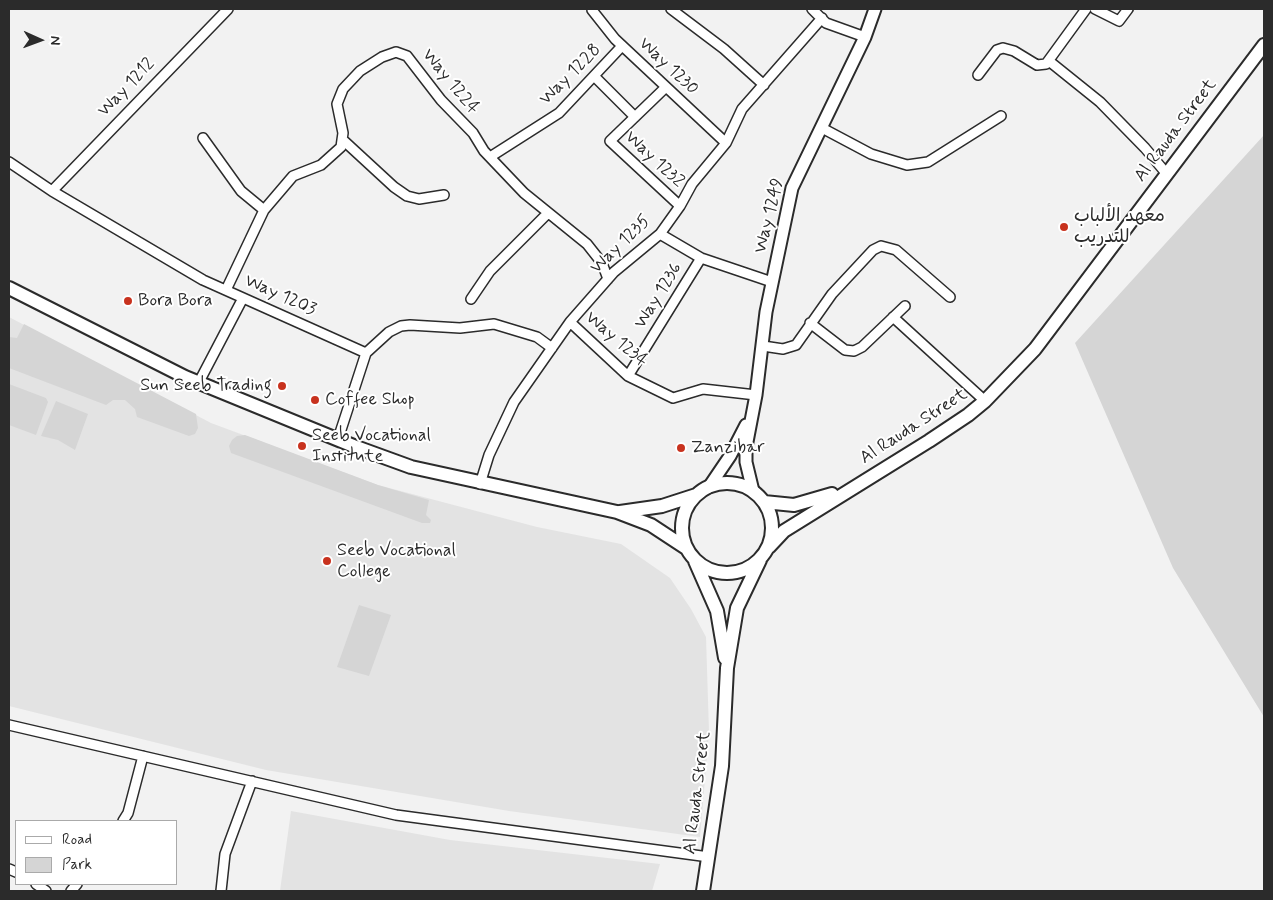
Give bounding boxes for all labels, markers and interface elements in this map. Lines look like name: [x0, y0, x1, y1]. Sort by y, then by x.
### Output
north arrow: [15, 15, 65, 65]
street label: Way 1230: [633, 34, 703, 100]
text: N: [46, 36, 64, 45]
street label: Way 1228: [536, 40, 606, 110]
street label: Way 1224: [417, 45, 483, 119]
street label: Way 1212: [94, 54, 160, 122]
street label: Al Rauda Street: [1130, 75, 1222, 187]
street label: Way 1232: [620, 127, 688, 193]
street label: Way 1249: [750, 176, 790, 256]
place label: معهد الألباب للتدريب: [1074, 206, 1165, 248]
street label: Way 1235: [586, 211, 656, 279]
marker: معهد الألباب للتدريب: [1058, 221, 1070, 233]
street label: Way 1236: [630, 259, 688, 333]
street label: Way 1203: [241, 271, 319, 321]
place label: Bora Bora: [138, 290, 212, 312]
marker: Bora Bora: [122, 295, 134, 307]
street label: Way 1234: [580, 308, 652, 372]
place label: Sun Seeb Trading: [140, 375, 272, 397]
marker: Sun Seeb Trading: [276, 380, 288, 392]
street label: Al Rauda Street: [856, 384, 972, 470]
place label: Coffee Shop: [325, 389, 415, 411]
marker: Coffee Shop: [309, 394, 321, 406]
place label: Seeb Vocational Institute: [312, 425, 431, 468]
place label: Zanzibar: [691, 437, 764, 459]
marker: Seeb Vocational Institute: [296, 440, 308, 452]
marker: Zanzibar: [675, 442, 687, 454]
place label: Seeb Vocational College: [337, 540, 456, 582]
marker: Seeb Vocational College: [321, 555, 333, 567]
street label: Al Rauda Street: [680, 730, 716, 856]
legend: [15, 820, 178, 885]
text: Road: [62, 830, 92, 850]
text: Park: [62, 855, 92, 875]

